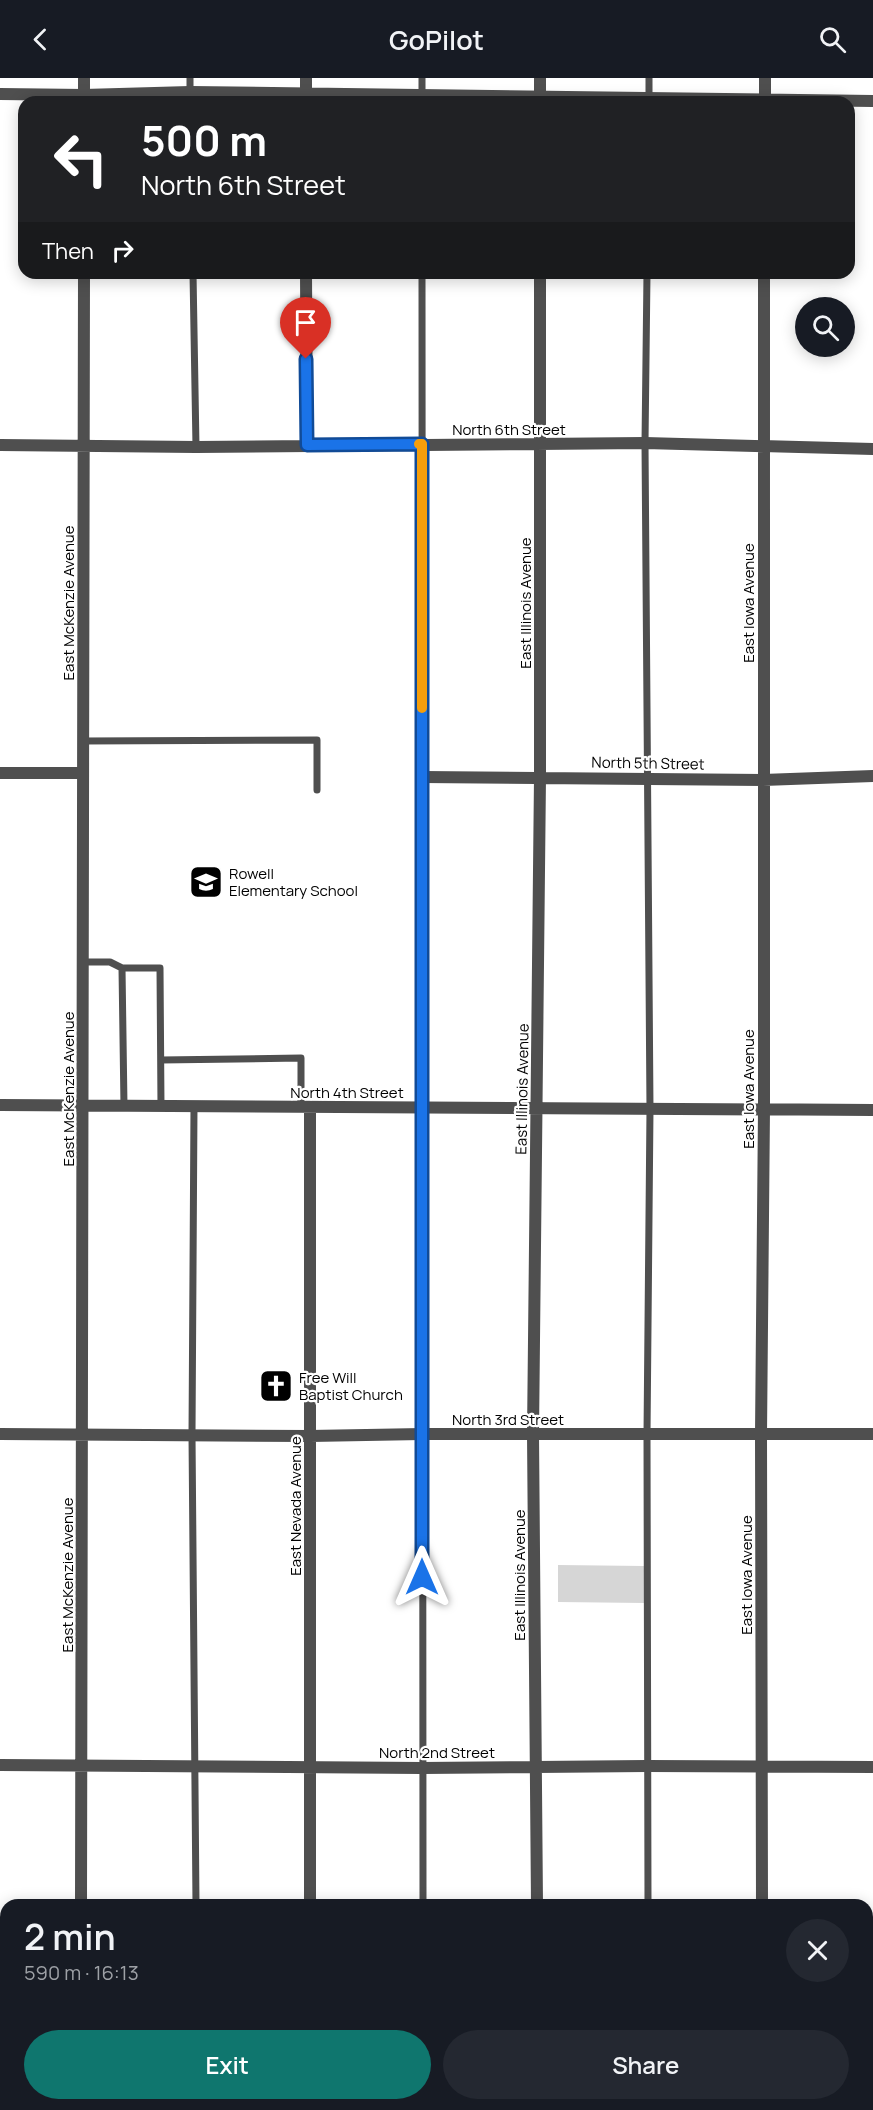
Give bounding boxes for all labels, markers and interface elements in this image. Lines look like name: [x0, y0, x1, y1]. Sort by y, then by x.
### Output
text: GoPilot: [389, 21, 484, 58]
icon: back: [24, 23, 57, 56]
icon: search: [816, 23, 849, 56]
text: 500 m: [141, 111, 267, 169]
icon: left: [42, 120, 120, 198]
text: North 6th Street: [141, 166, 346, 203]
icon: right: [106, 234, 139, 267]
text: Then: [42, 236, 94, 266]
pin: [280, 297, 331, 359]
map controls: [795, 297, 855, 357]
button: search: [795, 297, 855, 357]
icon: arrive: [289, 306, 322, 339]
street label: North 6th Street: [452, 419, 566, 440]
street label: East McKenzie Avenue: [58, 525, 79, 681]
street label: East Illinois Avenue: [515, 537, 536, 669]
street label: East Iowa Avenue: [738, 543, 759, 663]
street label: North 5th Street: [591, 752, 705, 774]
place label: Rowell Elementary School: [229, 863, 358, 901]
school or university icon: Rowell Elementary School: [188, 864, 224, 900]
street label: East McKenzie Avenue: [58, 1011, 79, 1167]
street label: East Illinois Avenue: [510, 1023, 534, 1155]
street label: East Iowa Avenue: [738, 1029, 759, 1149]
street label: North 4th Street: [290, 1082, 404, 1103]
place label: Free Will Baptist Church: [299, 1367, 403, 1405]
church icon: Free Will Baptist Church: [258, 1368, 294, 1404]
street label: North 3rd Street: [452, 1409, 564, 1430]
street label: East Nevada Avenue: [285, 1436, 306, 1576]
street label: East McKenzie Avenue: [57, 1497, 78, 1653]
street label: East Illinois Avenue: [509, 1509, 530, 1641]
street label: East Iowa Avenue: [736, 1515, 757, 1635]
position arrow: [390, 1545, 454, 1609]
street label: North 2nd Street: [379, 1742, 495, 1763]
text: 2 min: [24, 1912, 116, 1961]
button: close: [786, 1919, 849, 1982]
text: 590 m · 16:13: [24, 1959, 139, 1986]
button: Exit: [24, 2030, 431, 2099]
button: Share: [443, 2030, 849, 2099]

